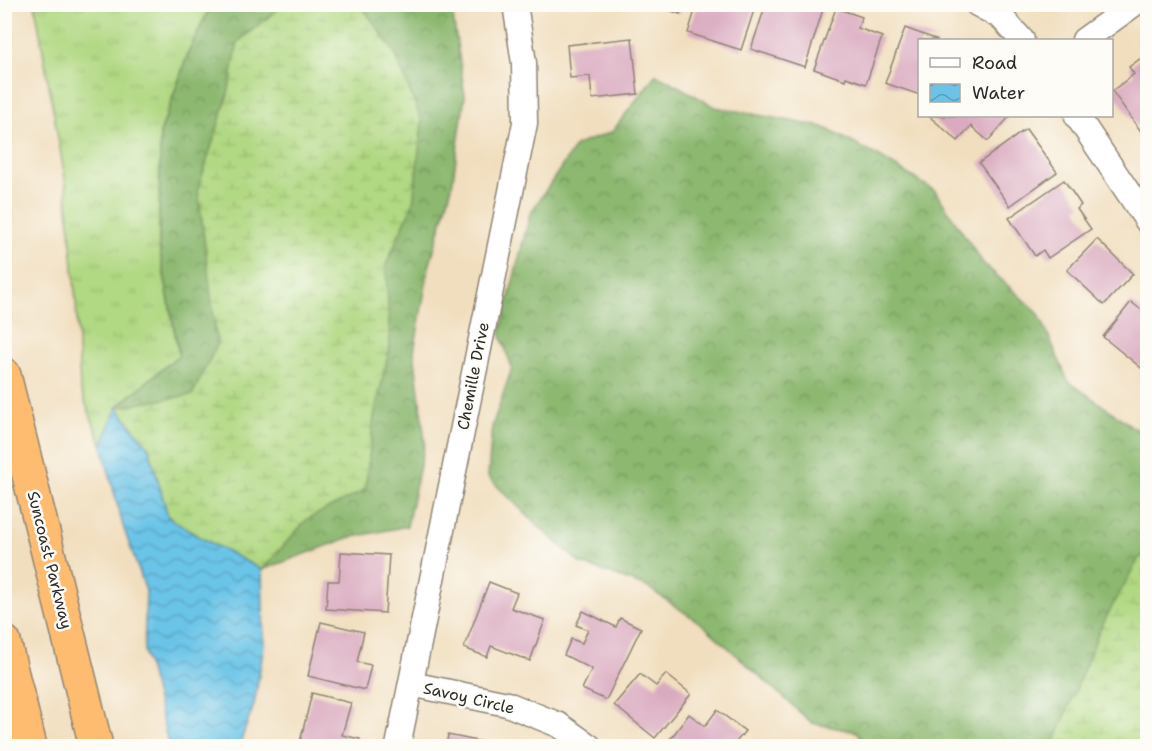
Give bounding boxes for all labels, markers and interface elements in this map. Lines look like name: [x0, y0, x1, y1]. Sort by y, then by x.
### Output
legend: [918, 39, 1113, 117]
text: Road: [972, 51, 1017, 75]
text: Water: [972, 81, 1025, 105]
street label: Chemille Drive: [452, 320, 494, 432]
street label: Suncoast Parkway: [23, 489, 77, 631]
street label: Savoy Circle: [421, 677, 517, 719]

